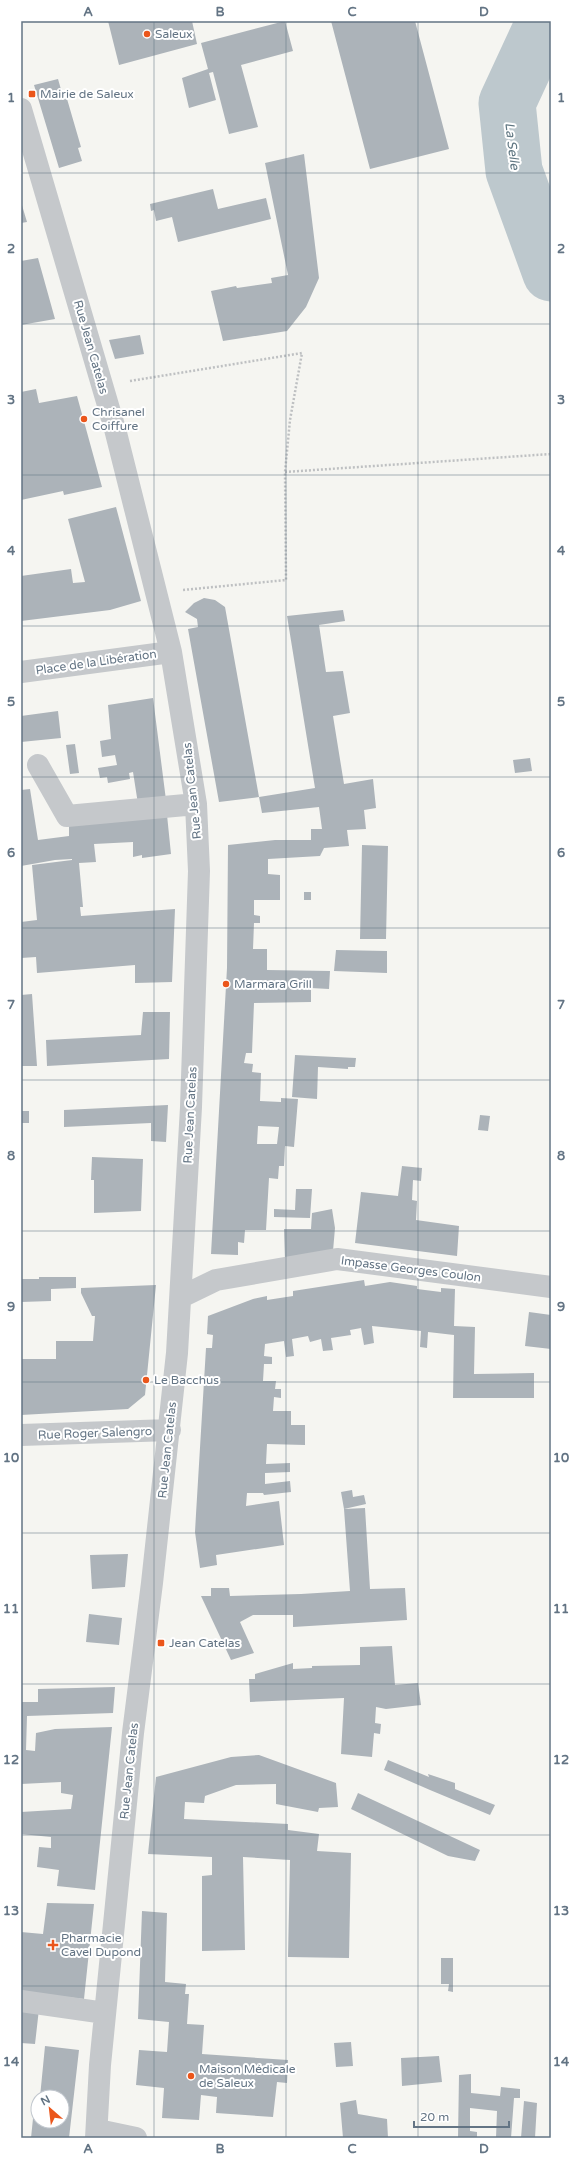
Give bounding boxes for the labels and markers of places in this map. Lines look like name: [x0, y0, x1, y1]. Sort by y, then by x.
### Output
place label: Saleux: [155, 27, 193, 41]
marker: Saleux: [142, 29, 152, 39]
place label: Mairie de Saleux: [40, 87, 134, 101]
marker: Mairie de Saleux: [27, 89, 37, 99]
place label: Chrisanel Coiffure: [92, 405, 145, 433]
marker: Chrisanel Coiffure: [79, 414, 89, 424]
place label: Marmara Grill: [234, 977, 312, 991]
marker: Marmara Grill: [221, 979, 231, 989]
place label: Le Bacchus: [154, 1373, 219, 1387]
marker: Le Bacchus: [141, 1375, 151, 1385]
place label: Jean Catelas: [169, 1636, 241, 1650]
marker: Jean Catelas: [156, 1638, 166, 1648]
place label: Pharmacie Cavel Dupond: [61, 1931, 141, 1959]
marker: Pharmacie Cavel Dupond: [48, 1940, 58, 1950]
place label: Maison Médicale de Saleux: [199, 2062, 296, 2090]
marker: Maison Médicale de Saleux: [186, 2071, 196, 2081]

